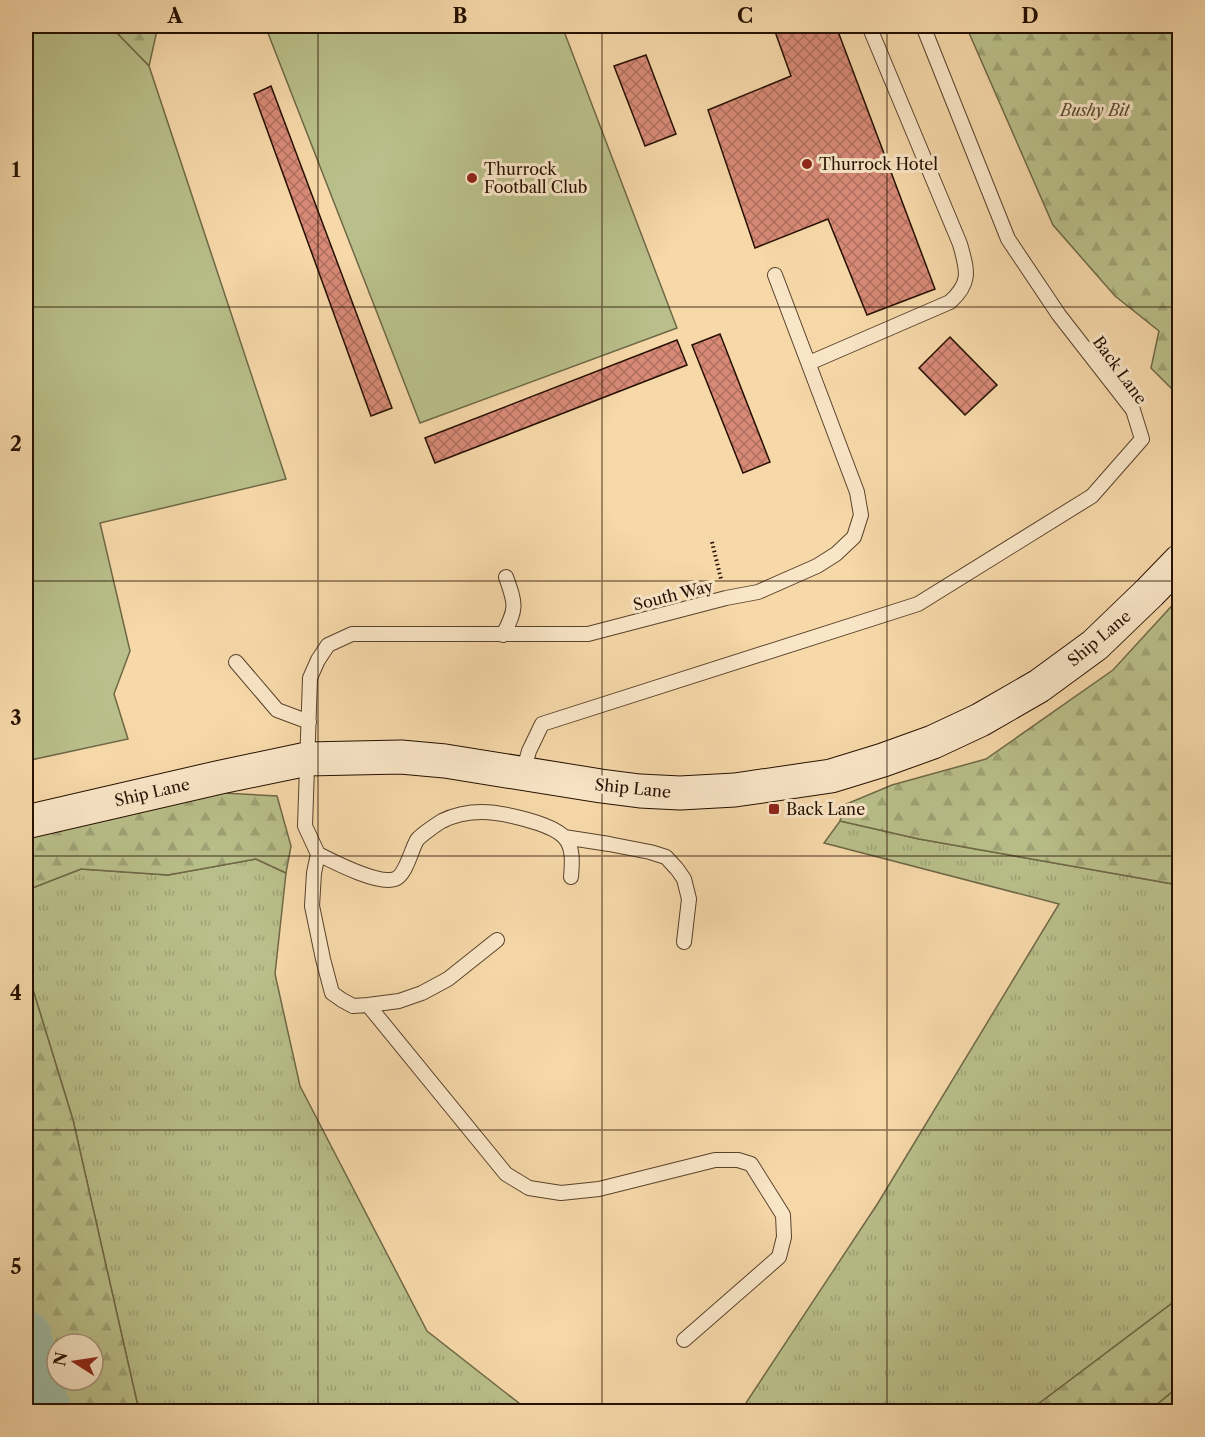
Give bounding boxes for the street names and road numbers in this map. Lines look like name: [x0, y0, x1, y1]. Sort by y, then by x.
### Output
street label: Back Lane: [1089, 332, 1151, 408]
street label: South Way: [631, 575, 716, 615]
street label: Ship Lane: [1063, 606, 1135, 670]
street label: Ship Lane: [112, 774, 192, 810]
street label: Ship Lane: [594, 774, 672, 802]

